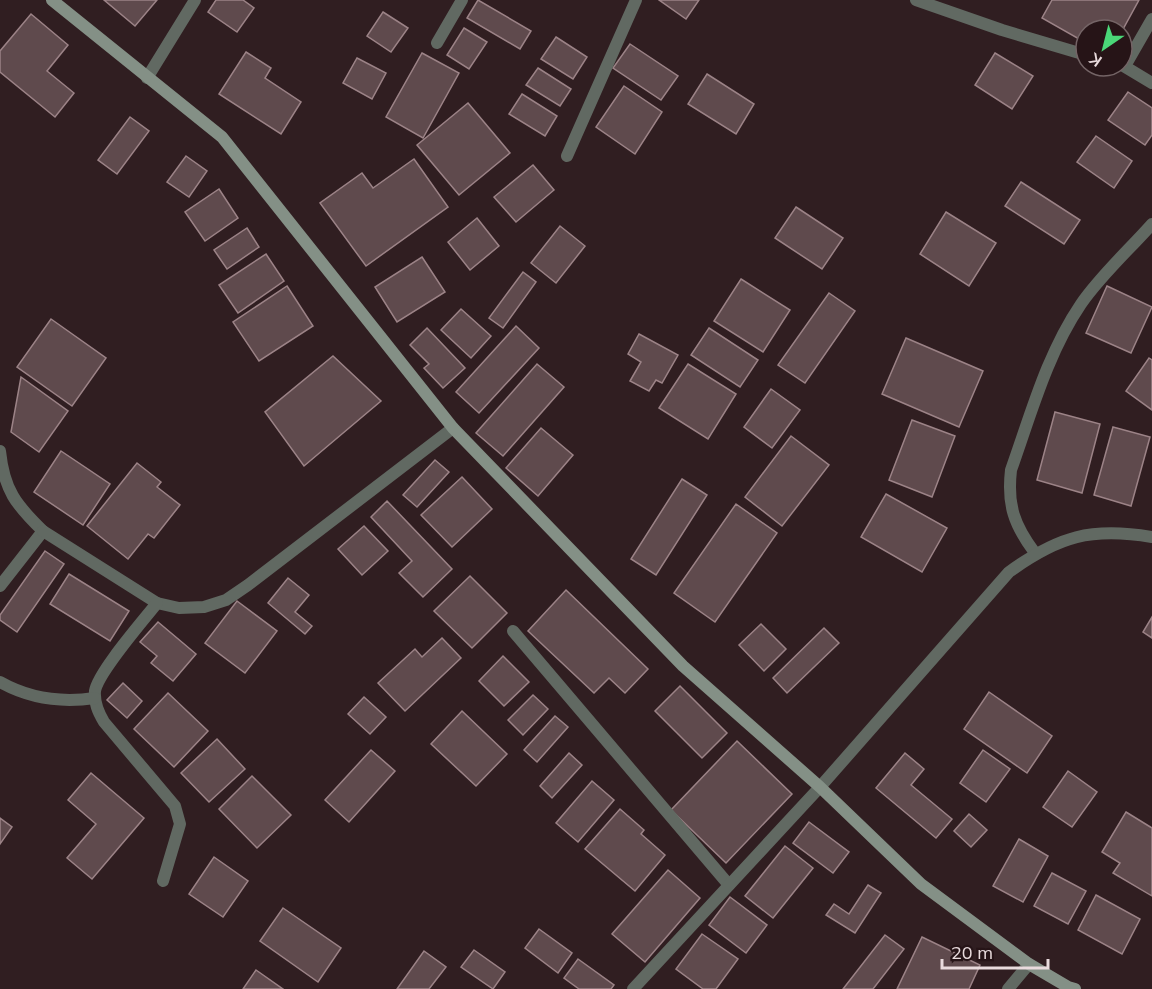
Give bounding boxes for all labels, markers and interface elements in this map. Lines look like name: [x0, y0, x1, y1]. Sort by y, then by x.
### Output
north arrow: [1074, 18, 1134, 78]
text: K: [1084, 48, 1105, 72]
scale bar: [942, 932, 1048, 970]
text: 20 m: [951, 941, 993, 964]

